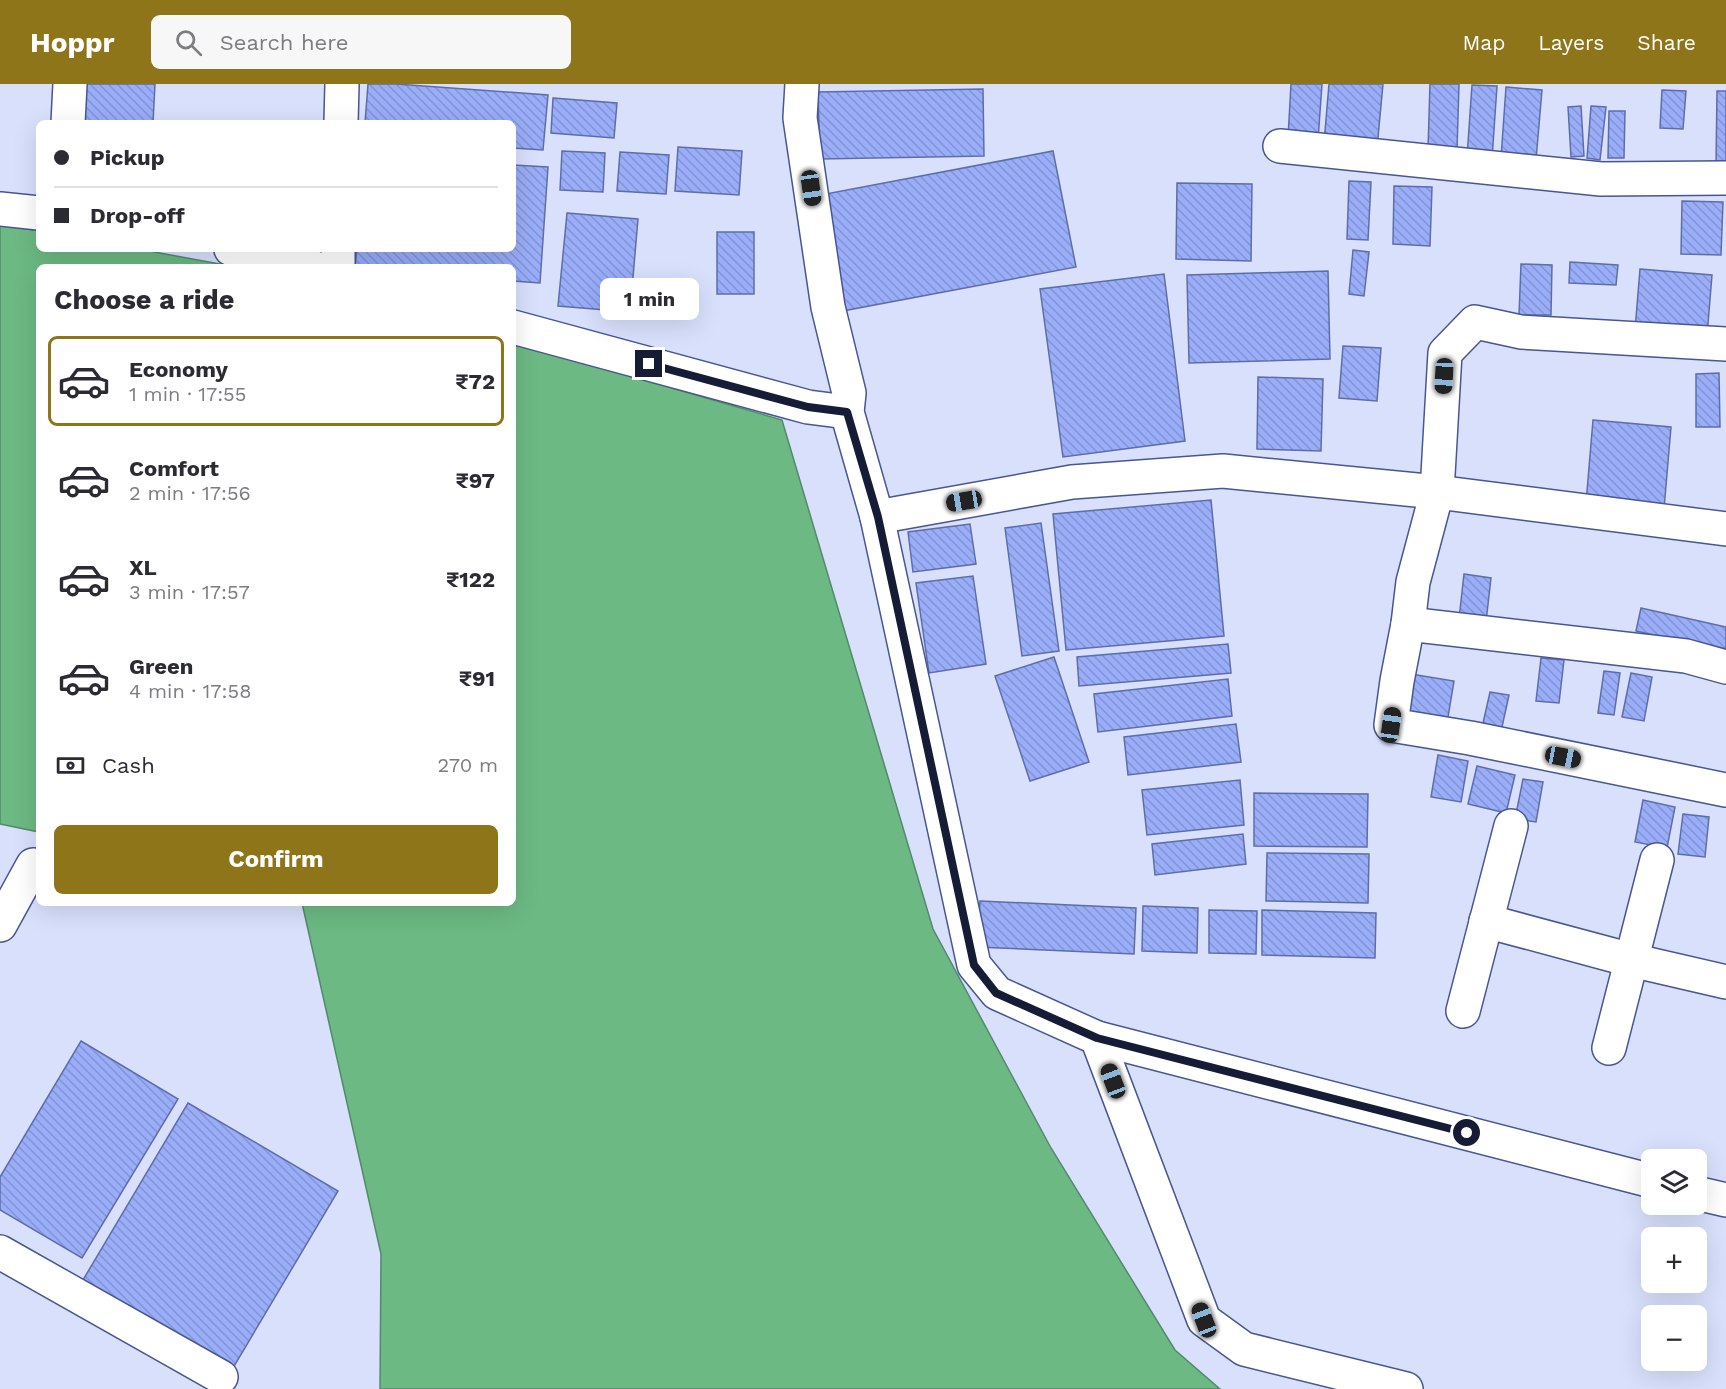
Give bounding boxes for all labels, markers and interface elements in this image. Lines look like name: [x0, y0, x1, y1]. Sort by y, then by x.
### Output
search box: [151, 15, 571, 69]
text: Hoppr: [30, 26, 115, 59]
icon: search: [172, 26, 205, 59]
text: Search here: [220, 30, 349, 55]
text: Map: [1462, 30, 1505, 55]
text: Layers: [1538, 30, 1604, 55]
text: Share: [1637, 30, 1696, 55]
text: Pickup: [90, 145, 165, 170]
car: [800, 169, 822, 207]
text: Drop-off: [90, 203, 185, 228]
callout: 1 min: [600, 277, 698, 319]
text: Choose a ride: [54, 284, 234, 316]
text: 1 min: [624, 287, 675, 311]
route end: [635, 350, 662, 377]
icon: car: [57, 354, 111, 408]
text: Economy: [129, 357, 228, 382]
car: [1434, 358, 1454, 394]
text: ₹72: [455, 369, 495, 394]
text: 1 min · 17:55: [129, 382, 246, 406]
icon: car: [57, 453, 111, 507]
text: Comfort: [129, 456, 219, 481]
text: ₹97: [455, 468, 495, 493]
text: 2 min · 17:56: [129, 481, 251, 505]
car: [945, 489, 983, 513]
icon: car: [57, 552, 111, 606]
text: XL: [129, 555, 157, 580]
text: ₹122: [446, 567, 495, 592]
text: 3 min · 17:57: [129, 580, 250, 604]
icon: car: [57, 651, 111, 705]
text: Green: [129, 654, 193, 679]
text: ₹91: [459, 666, 495, 691]
text: 4 min · 17:58: [129, 679, 251, 703]
car: [1380, 706, 1402, 744]
car: [1544, 745, 1582, 769]
icon: cash: [54, 749, 87, 782]
text: Cash: [102, 753, 155, 778]
text: 270 m: [438, 753, 498, 777]
button: Confirm: [54, 825, 498, 894]
car: [1098, 1061, 1128, 1101]
route start: [1453, 1119, 1480, 1146]
map controls: [1641, 1149, 1707, 1371]
button: layers: [1641, 1149, 1707, 1215]
button: +: [1641, 1227, 1707, 1293]
car: [1189, 1300, 1219, 1340]
button: −: [1641, 1305, 1707, 1371]

